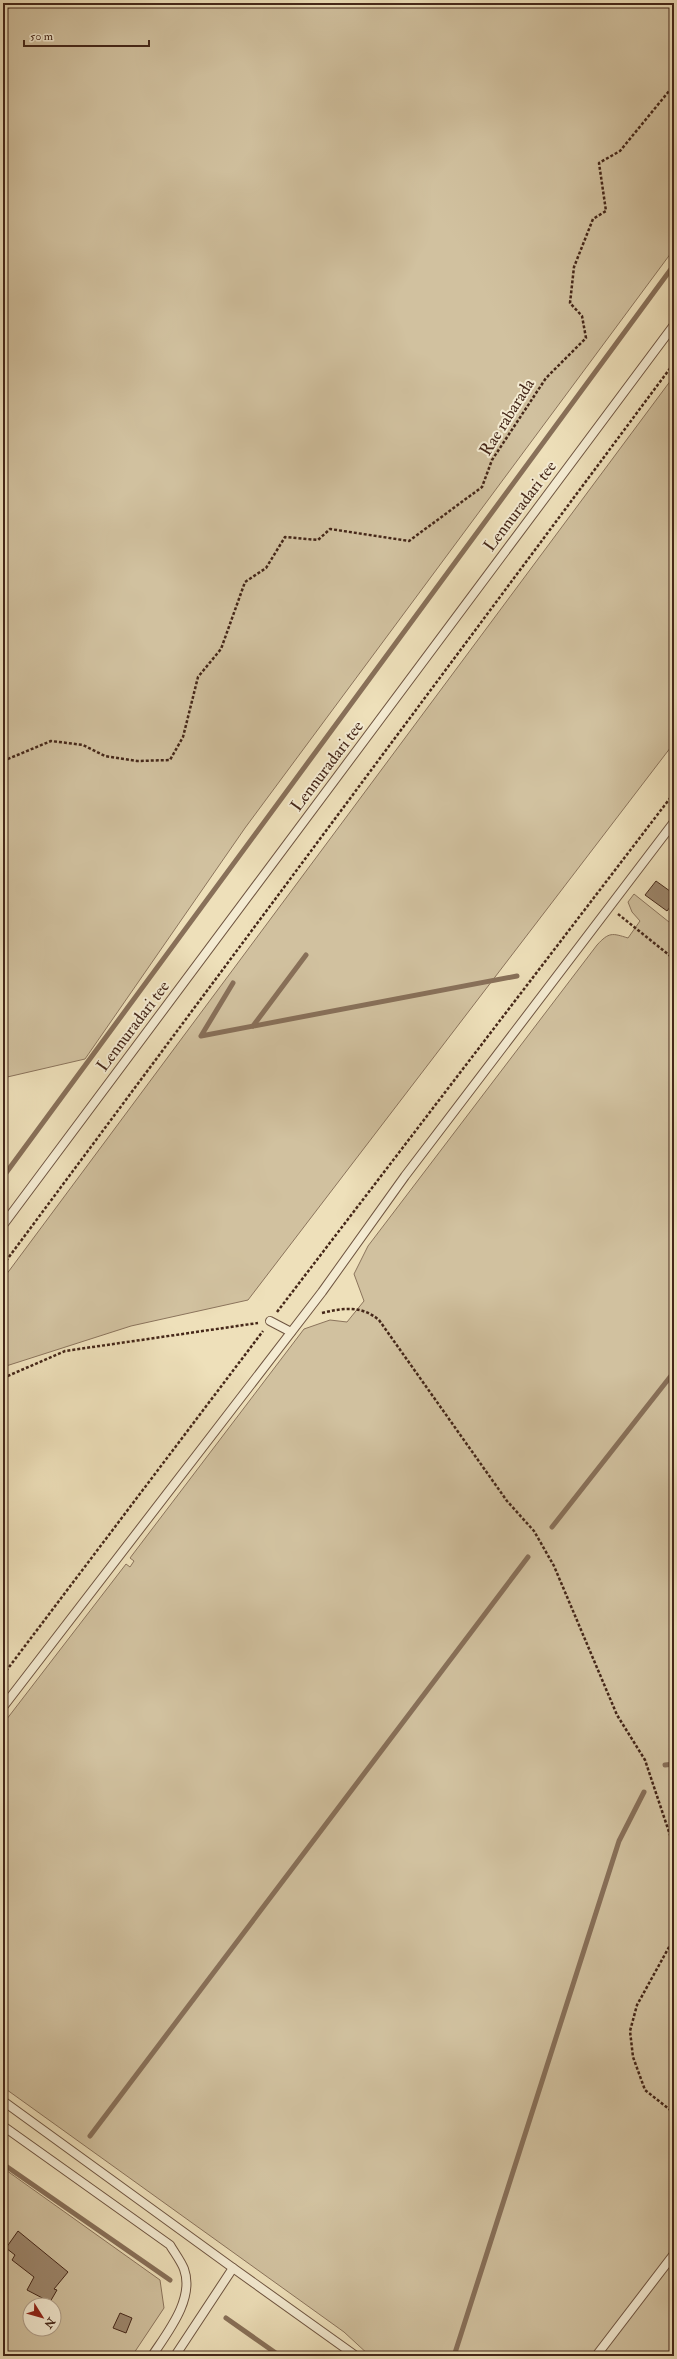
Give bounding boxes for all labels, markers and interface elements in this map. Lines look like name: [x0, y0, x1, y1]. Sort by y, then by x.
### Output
scale bar: [24, 22, 149, 48]
text: 50 m: [30, 29, 54, 44]
street label: Rae rabarada: [475, 374, 540, 460]
street label: Lennuradari tee: [479, 456, 561, 556]
street label: Lennuradari tee: [286, 716, 368, 816]
street label: Lennuradari tee: [92, 976, 174, 1076]
north arrow: [22, 2297, 62, 2337]
text: N: [41, 2314, 58, 2331]

